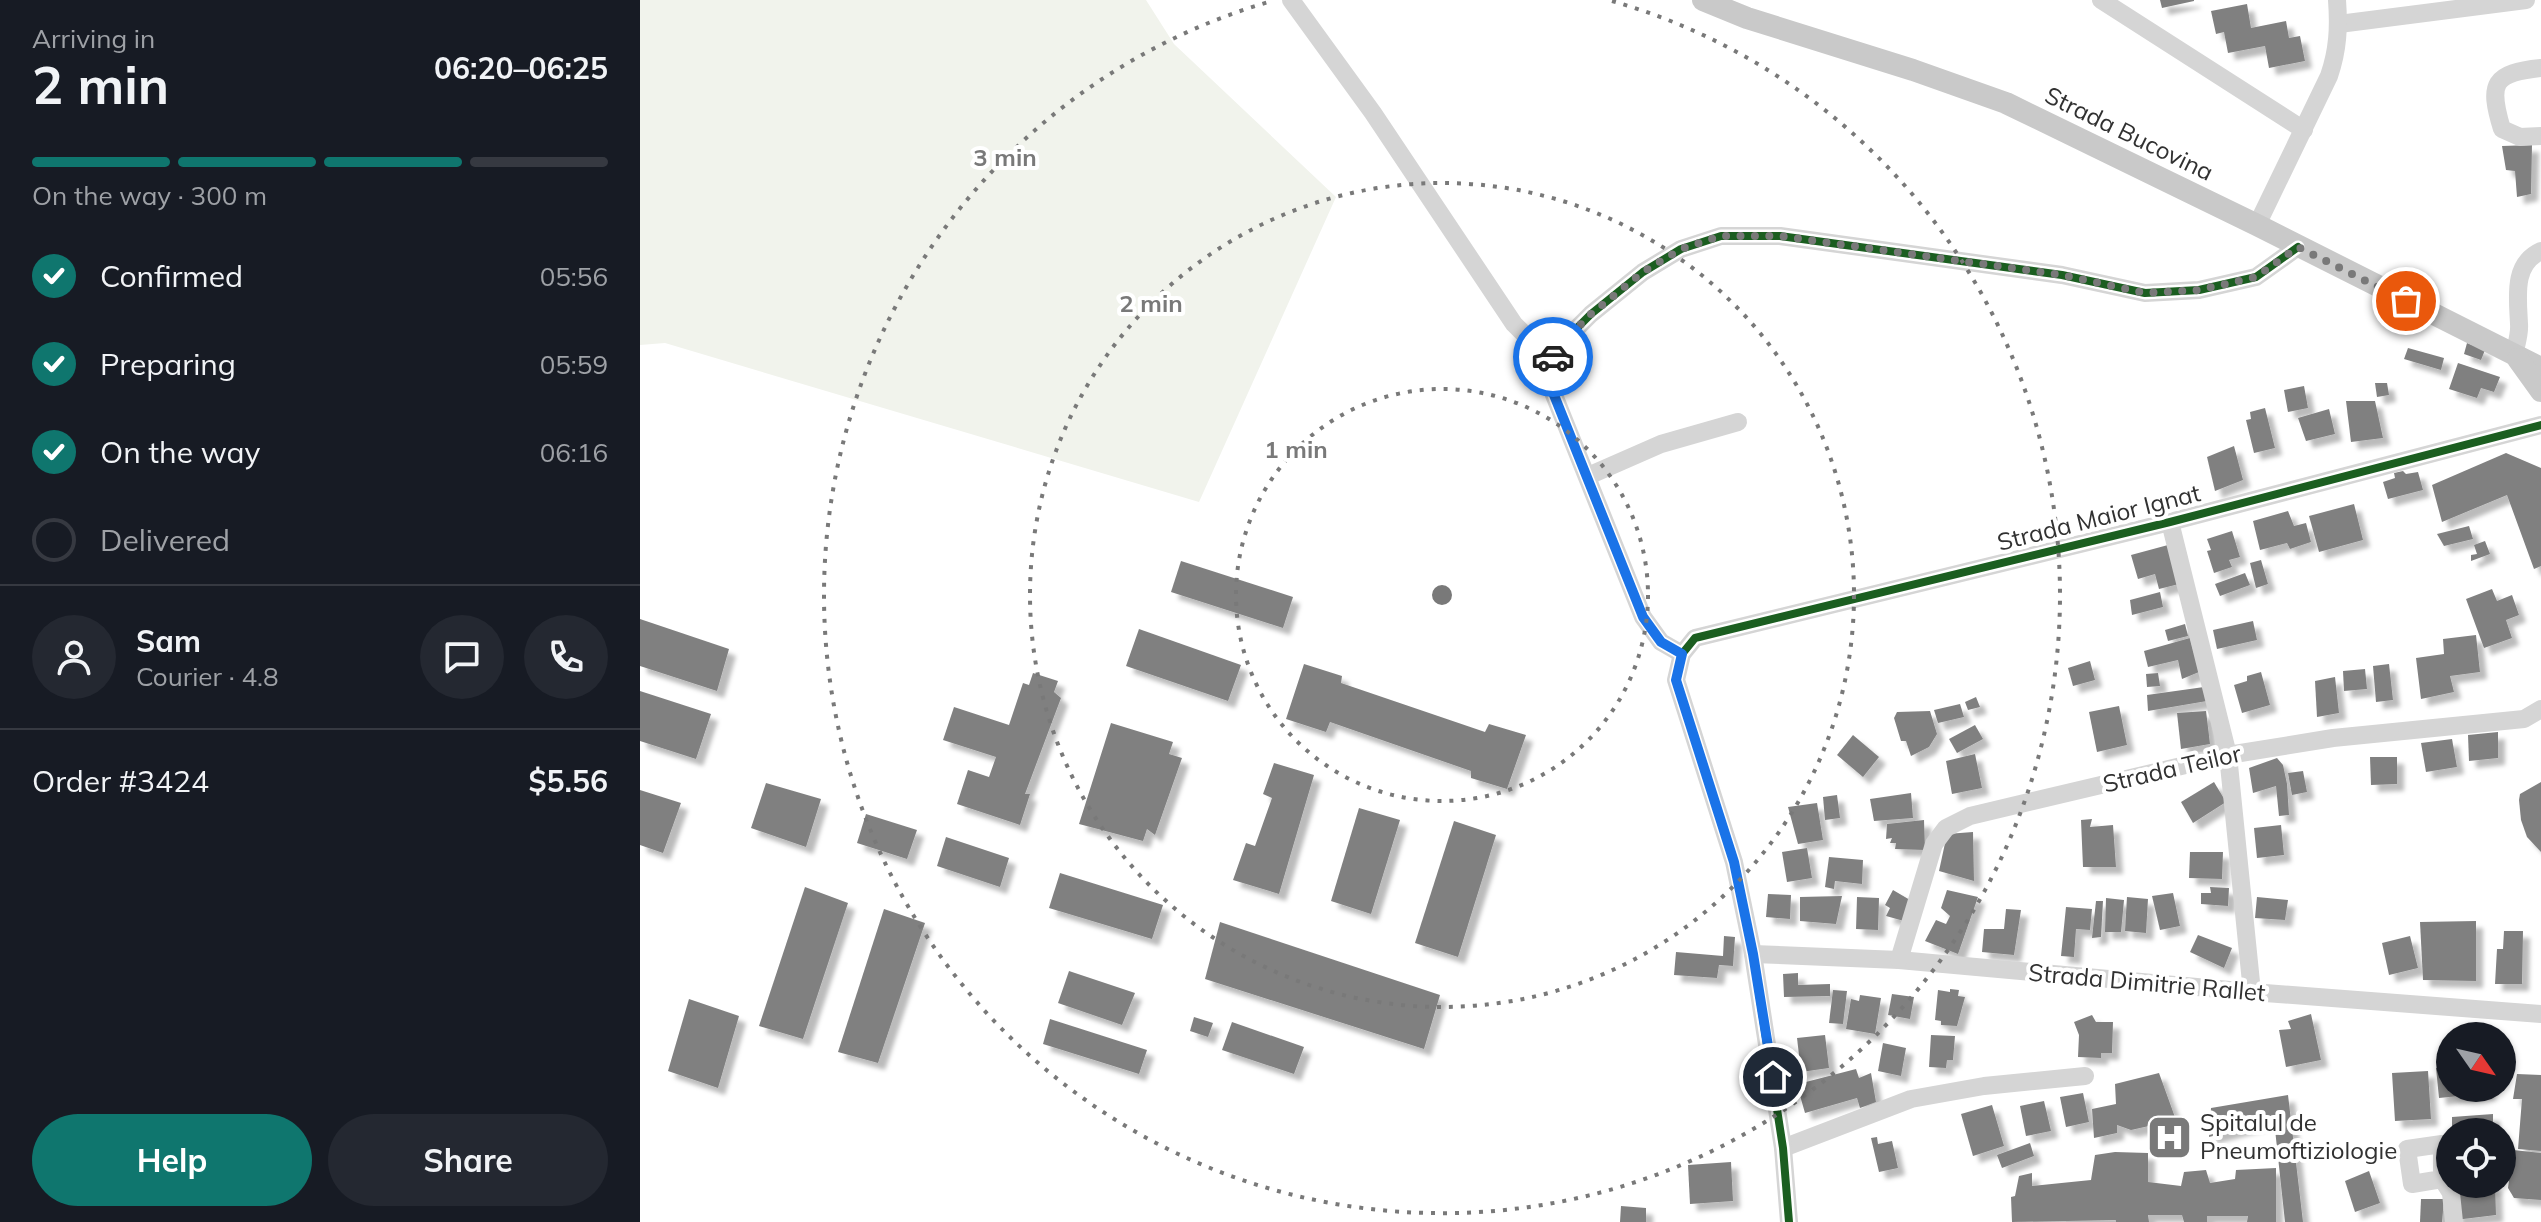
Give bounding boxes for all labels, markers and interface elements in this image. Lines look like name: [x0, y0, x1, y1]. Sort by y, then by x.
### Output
text: Arriving in: [32, 22, 155, 55]
text: 06:20–06:25: [434, 49, 608, 87]
text: 2 min: [32, 52, 169, 117]
street label: Strada Bucovina: [2040, 79, 2219, 187]
text: 3 min: [973, 142, 1037, 172]
text: On the way · 300 m: [32, 179, 267, 212]
icon: check: [32, 254, 76, 298]
text: Confirmed: [100, 257, 243, 295]
text: 05:56: [540, 260, 608, 293]
pin: [2372, 267, 2440, 335]
icon: bag: [2384, 279, 2428, 323]
text: 2 min: [1119, 288, 1183, 318]
courier: [1513, 317, 1593, 397]
icon: car: [1531, 335, 1575, 379]
icon: check: [32, 342, 76, 386]
text: Preparing: [100, 345, 236, 383]
text: 05:59: [540, 348, 608, 381]
icon: check: [32, 430, 76, 474]
text: On the way: [100, 433, 260, 471]
text: 1 min: [1264, 434, 1328, 464]
text: 06:16: [540, 436, 608, 469]
street label: Strada Maior Ignat: [1994, 477, 2203, 557]
text: Delivered: [100, 521, 230, 559]
centre of rings: [1428, 581, 1456, 609]
button: person: [32, 615, 116, 699]
button: chat: [420, 615, 504, 699]
button: phone: [524, 615, 608, 699]
text: Sam: [136, 622, 201, 660]
text: Courier · 4.8: [136, 660, 279, 693]
street label: Strada Teilor: [2100, 737, 2244, 798]
text: Order #3424: [32, 762, 209, 800]
text: $5.56: [529, 762, 608, 800]
street label: Strada Dimitrie Rallet: [2027, 957, 2267, 1007]
north arrow: [2436, 1022, 2516, 1102]
map controls: [2436, 1022, 2516, 1198]
pin: [1739, 1043, 1807, 1111]
icon: home: [1751, 1055, 1795, 1099]
place label: Spitalul de Pneumoftiziologie: [2200, 1107, 2397, 1165]
hospital icon: Spitalul de Pneumoftiziologie: [2145, 1113, 2193, 1161]
button: Help: [32, 1114, 312, 1206]
button: Share: [328, 1114, 608, 1206]
button: locate: [2436, 1118, 2516, 1198]

